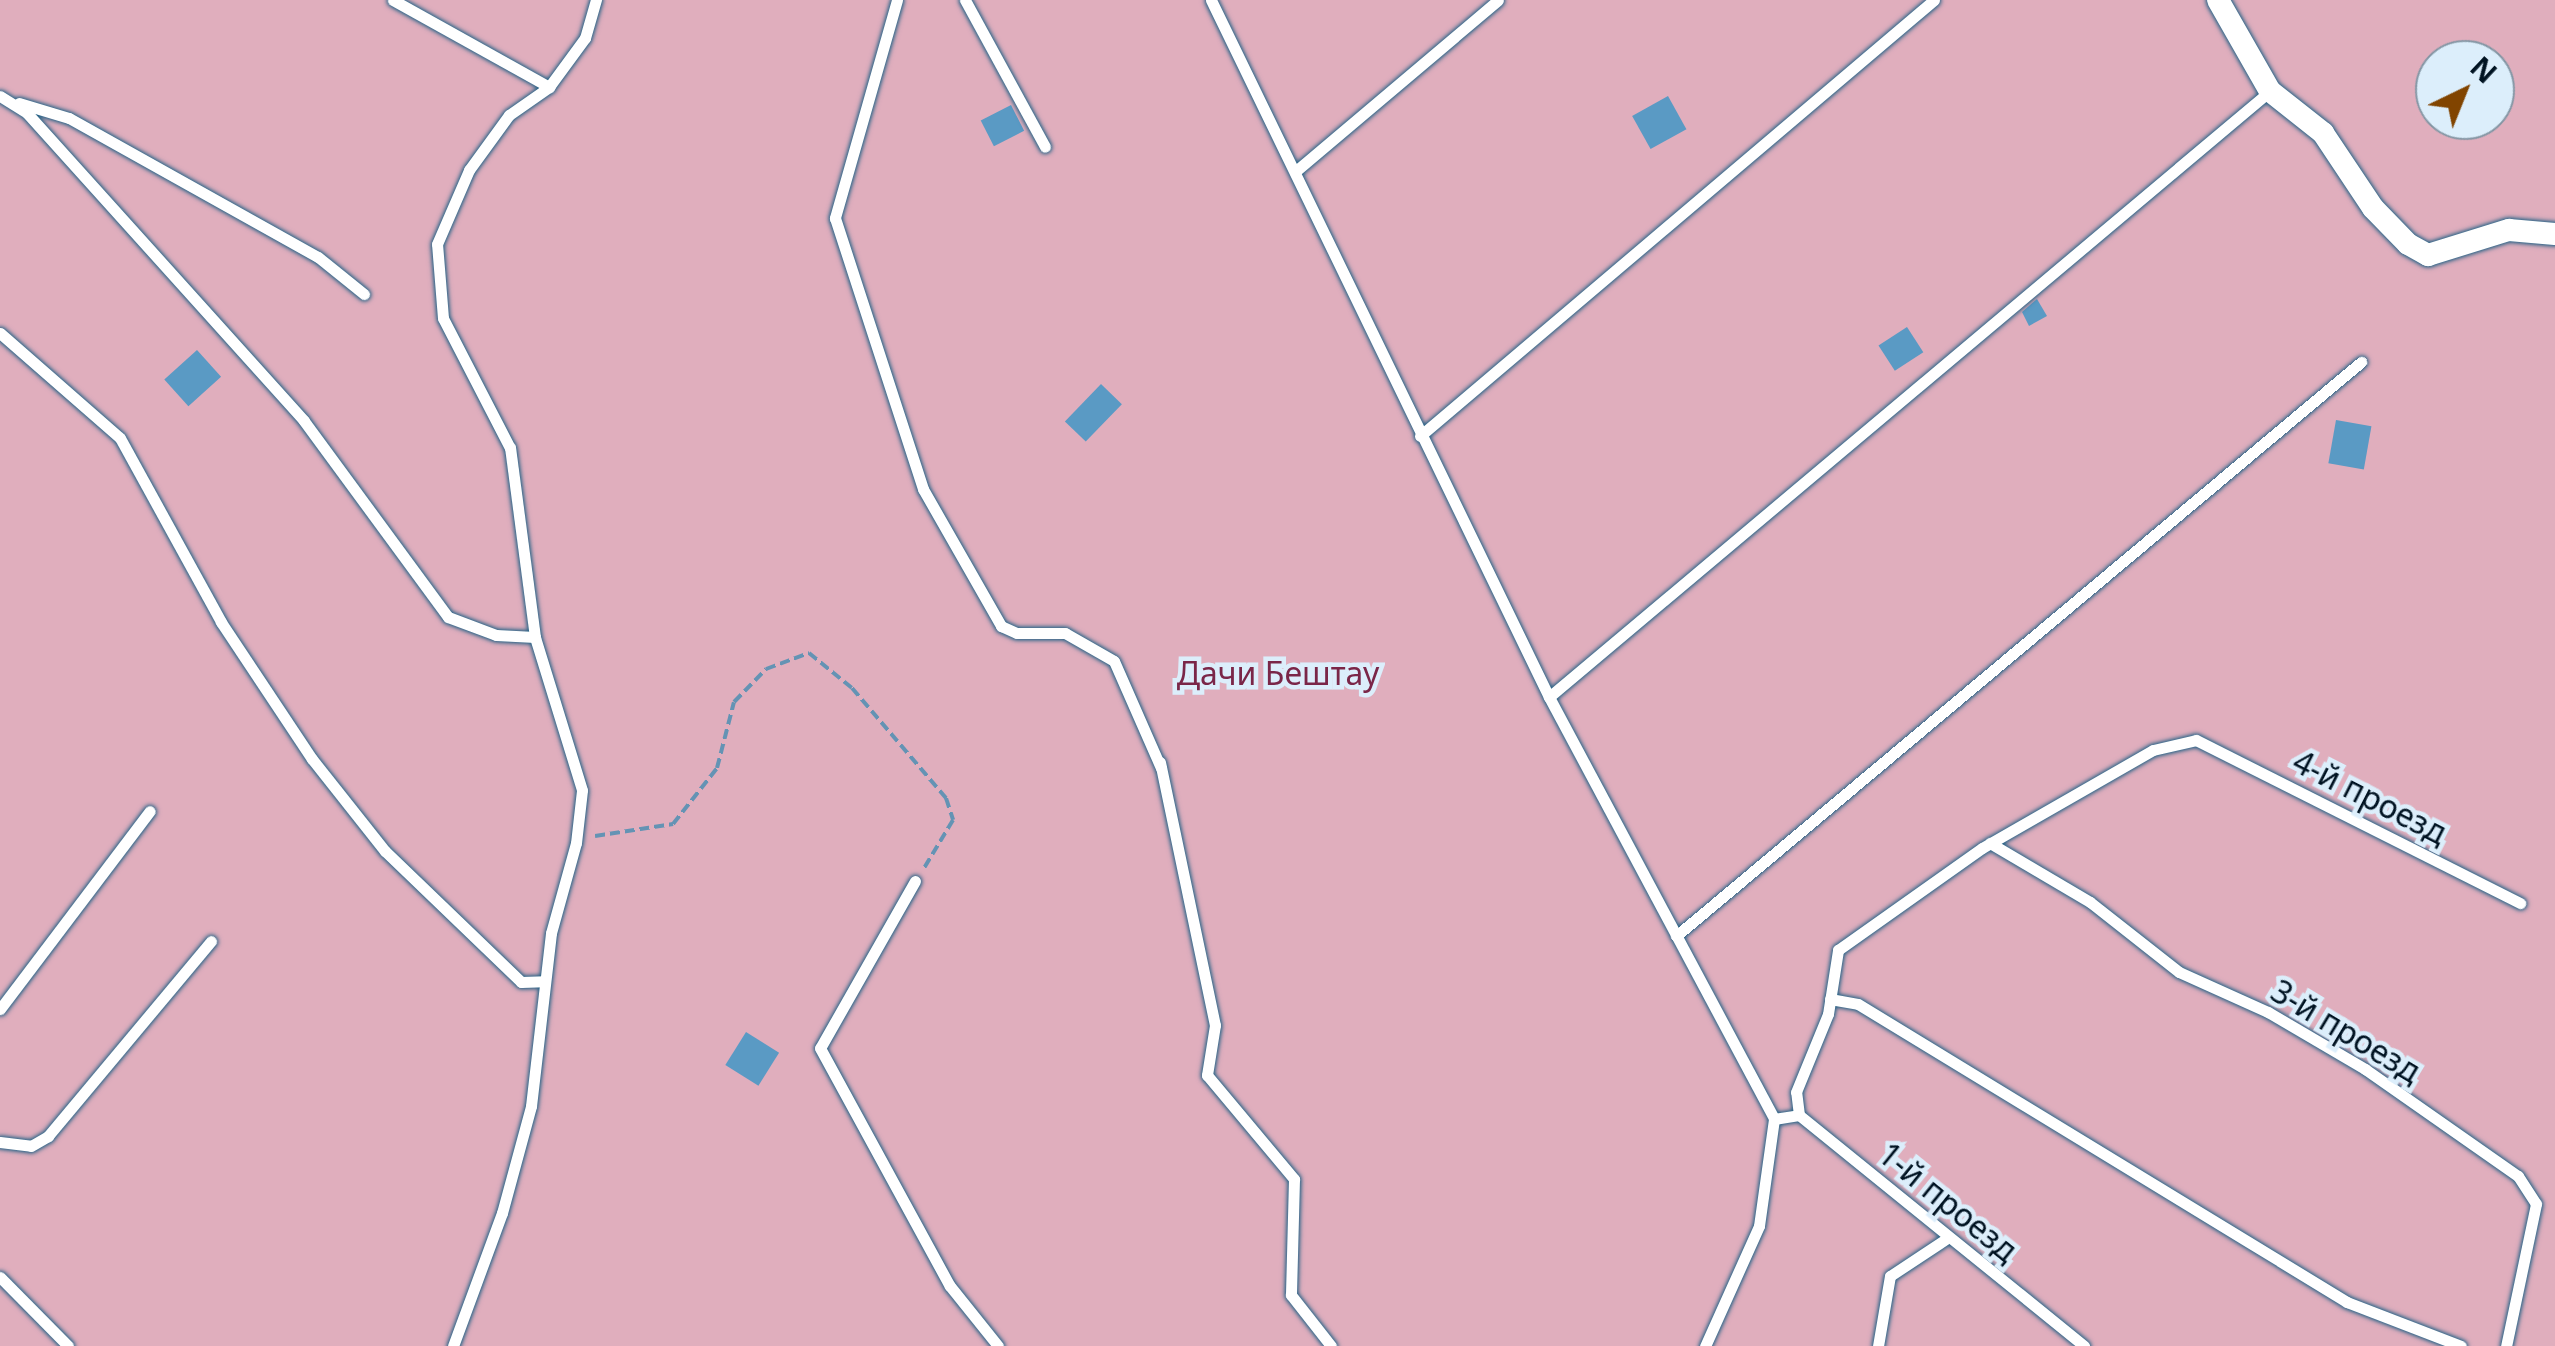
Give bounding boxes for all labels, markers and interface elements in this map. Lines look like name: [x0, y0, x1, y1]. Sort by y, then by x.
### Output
north arrow: [2415, 40, 2515, 140]
text: N: [2463, 48, 2505, 91]
park label: Дачи Бештау: [1177, 654, 1379, 692]
street label: 4-й проезд: [2287, 742, 2453, 852]
street label: 3-й проезд: [2264, 971, 2428, 1091]
street label: 1-й проезд: [1871, 1134, 2025, 1270]

